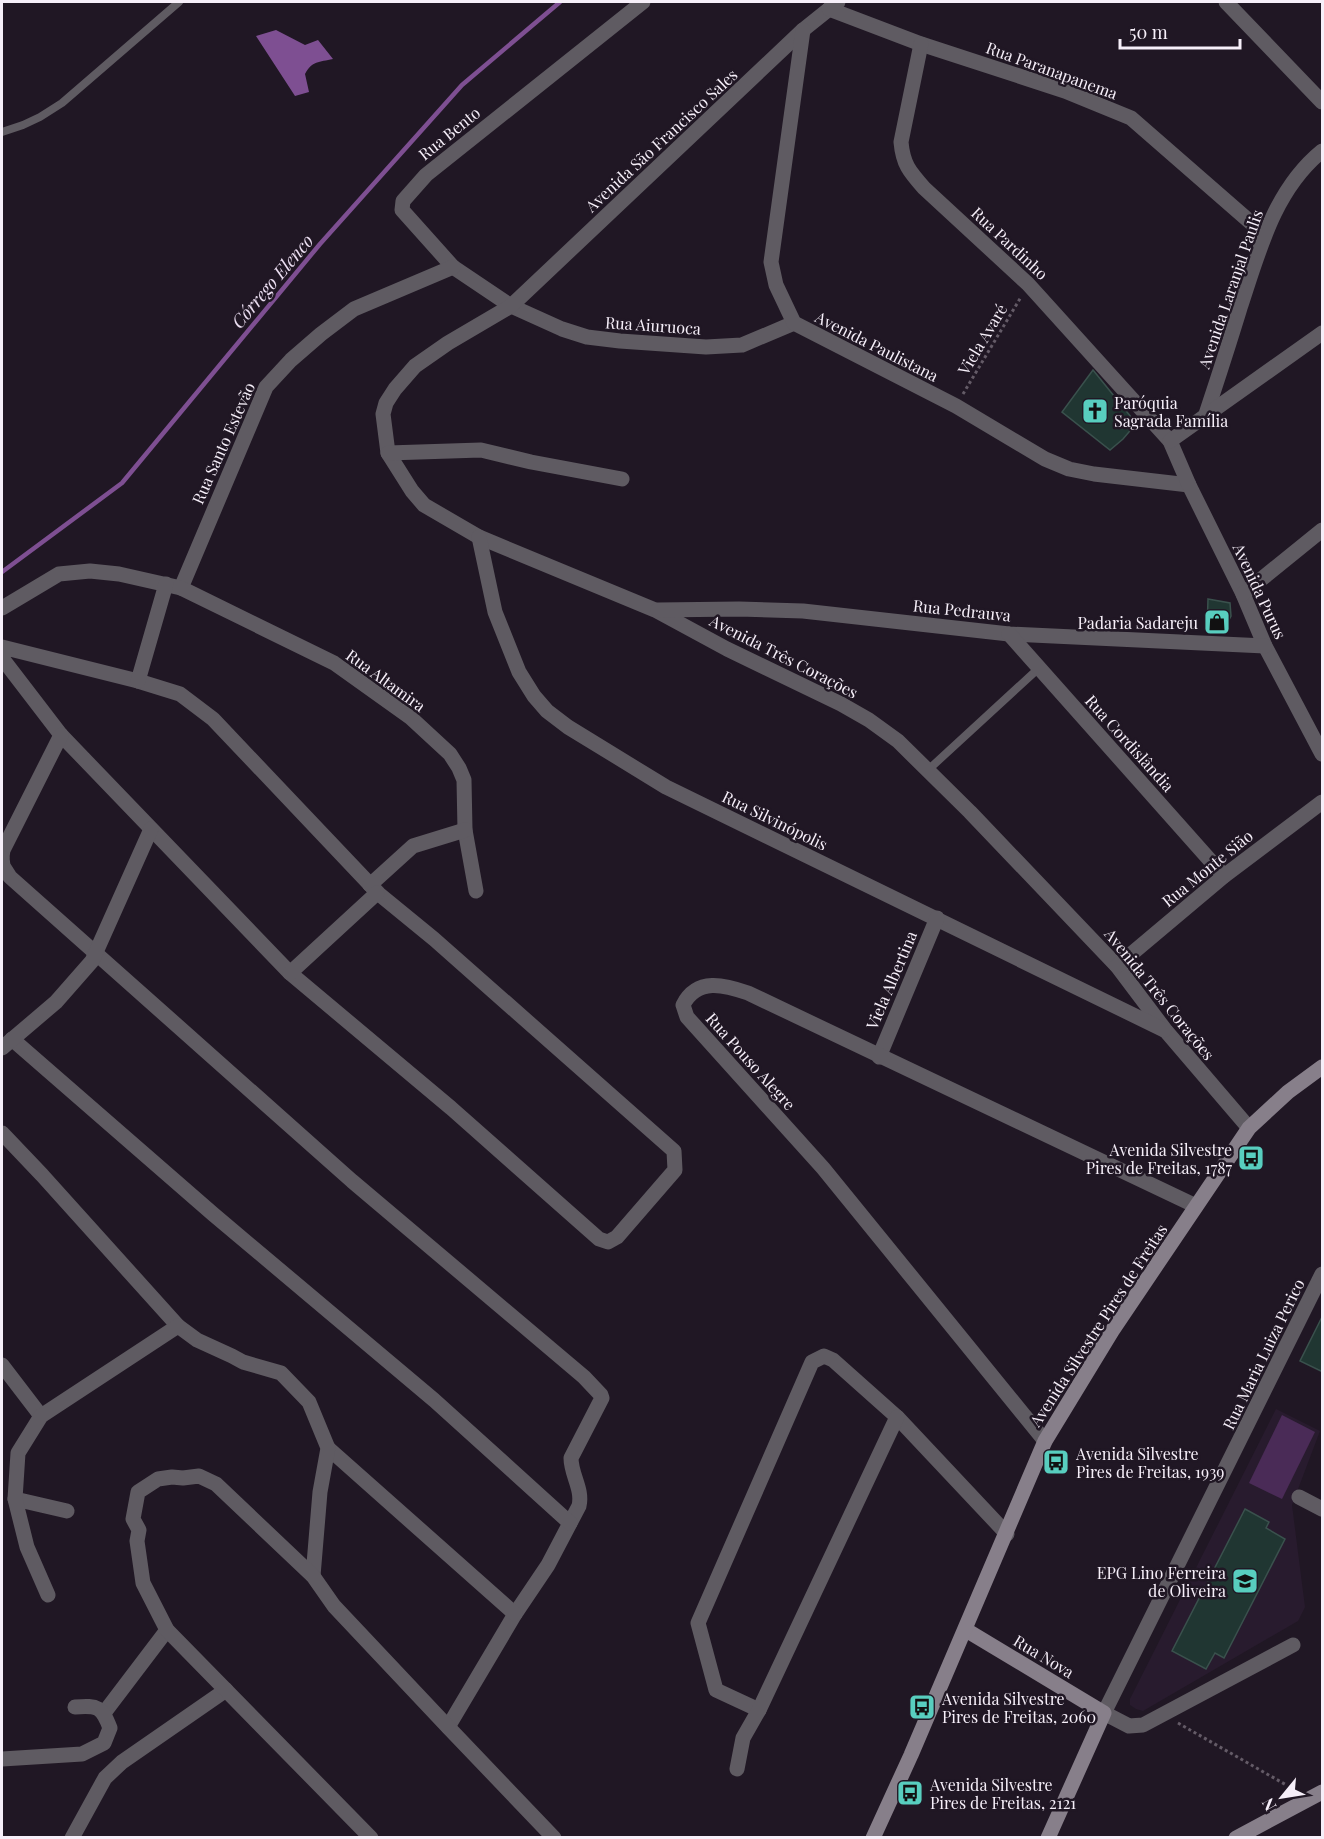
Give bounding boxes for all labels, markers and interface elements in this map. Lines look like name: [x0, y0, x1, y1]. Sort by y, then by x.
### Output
scale bar: [1120, 12, 1240, 50]
text: 50 m: [1129, 20, 1168, 44]
street label: Rua Paranapanema: [983, 36, 1121, 104]
street label: Avenida São Francisco Sales: [580, 64, 742, 217]
street label: Rua Bento: [414, 102, 484, 164]
street label: Rua Pardinho: [967, 202, 1053, 284]
street label: Avenida Laranjal Paulis: [1193, 207, 1267, 372]
water label: Córrego Elenco: [226, 229, 318, 333]
street label: Viela Avaré: [952, 300, 1011, 379]
street label: Avenida Paulistana: [811, 305, 942, 386]
street label: Rua Aiuruoca: [604, 311, 702, 339]
street label: Rua Santo Estevão: [187, 379, 259, 507]
place label: Paróquia Sagrada Família: [1114, 392, 1228, 431]
church icon: Paróquia Sagrada Família: [1080, 396, 1110, 426]
street label: Avenida Purus: [1228, 539, 1291, 642]
street label: Rua Pedrauva: [912, 594, 1012, 626]
shop icon: Padaria Sadareju: [1202, 607, 1232, 637]
street label: Avenida Três Corações: [706, 609, 862, 702]
place label: Padaria Sadareju: [1078, 612, 1198, 633]
street label: Rua Altamira: [342, 644, 430, 716]
street label: Rua Cordislândia: [1081, 690, 1179, 796]
street label: Rua Silvinópolis: [719, 785, 831, 855]
street label: Rua Monte Sião: [1157, 825, 1257, 911]
street label: Avenida Três Corações: [1100, 923, 1220, 1064]
street label: Viela Albertina: [860, 928, 921, 1033]
street label: Rua Pouso Alegre: [702, 1008, 800, 1114]
place label: Avenida Silvestre Pires de Freitas, 1787: [1086, 1139, 1232, 1178]
bus stop icon: Avenida Silvestre Pires de Freitas, 1787: [1236, 1143, 1266, 1173]
street label: Avenida Silvestre Pires de Freitas: [1024, 1220, 1171, 1431]
street label: Rua Maria Luiza Perico: [1217, 1275, 1309, 1433]
place label: Avenida Silvestre Pires de Freitas, 1939: [1075, 1443, 1225, 1482]
bus stop icon: Avenida Silvestre Pires de Freitas, 1939: [1041, 1447, 1071, 1477]
place label: EPG Lino Ferreira de Oliveira: [1097, 1562, 1226, 1601]
school or university icon: EPG Lino Ferreira de Oliveira: [1230, 1566, 1260, 1596]
street label: Rua Nova: [1010, 1630, 1078, 1682]
place label: Avenida Silvestre Pires de Freitas, 2060: [941, 1688, 1096, 1727]
bus stop icon: Avenida Silvestre Pires de Freitas, 2060: [907, 1692, 937, 1722]
north arrow: [1252, 1767, 1312, 1827]
place label: Avenida Silvestre Pires de Freitas, 2121: [929, 1774, 1076, 1813]
bus stop icon: Avenida Silvestre Pires de Freitas, 2121: [895, 1778, 925, 1808]
text: N: [1256, 1794, 1281, 1815]

